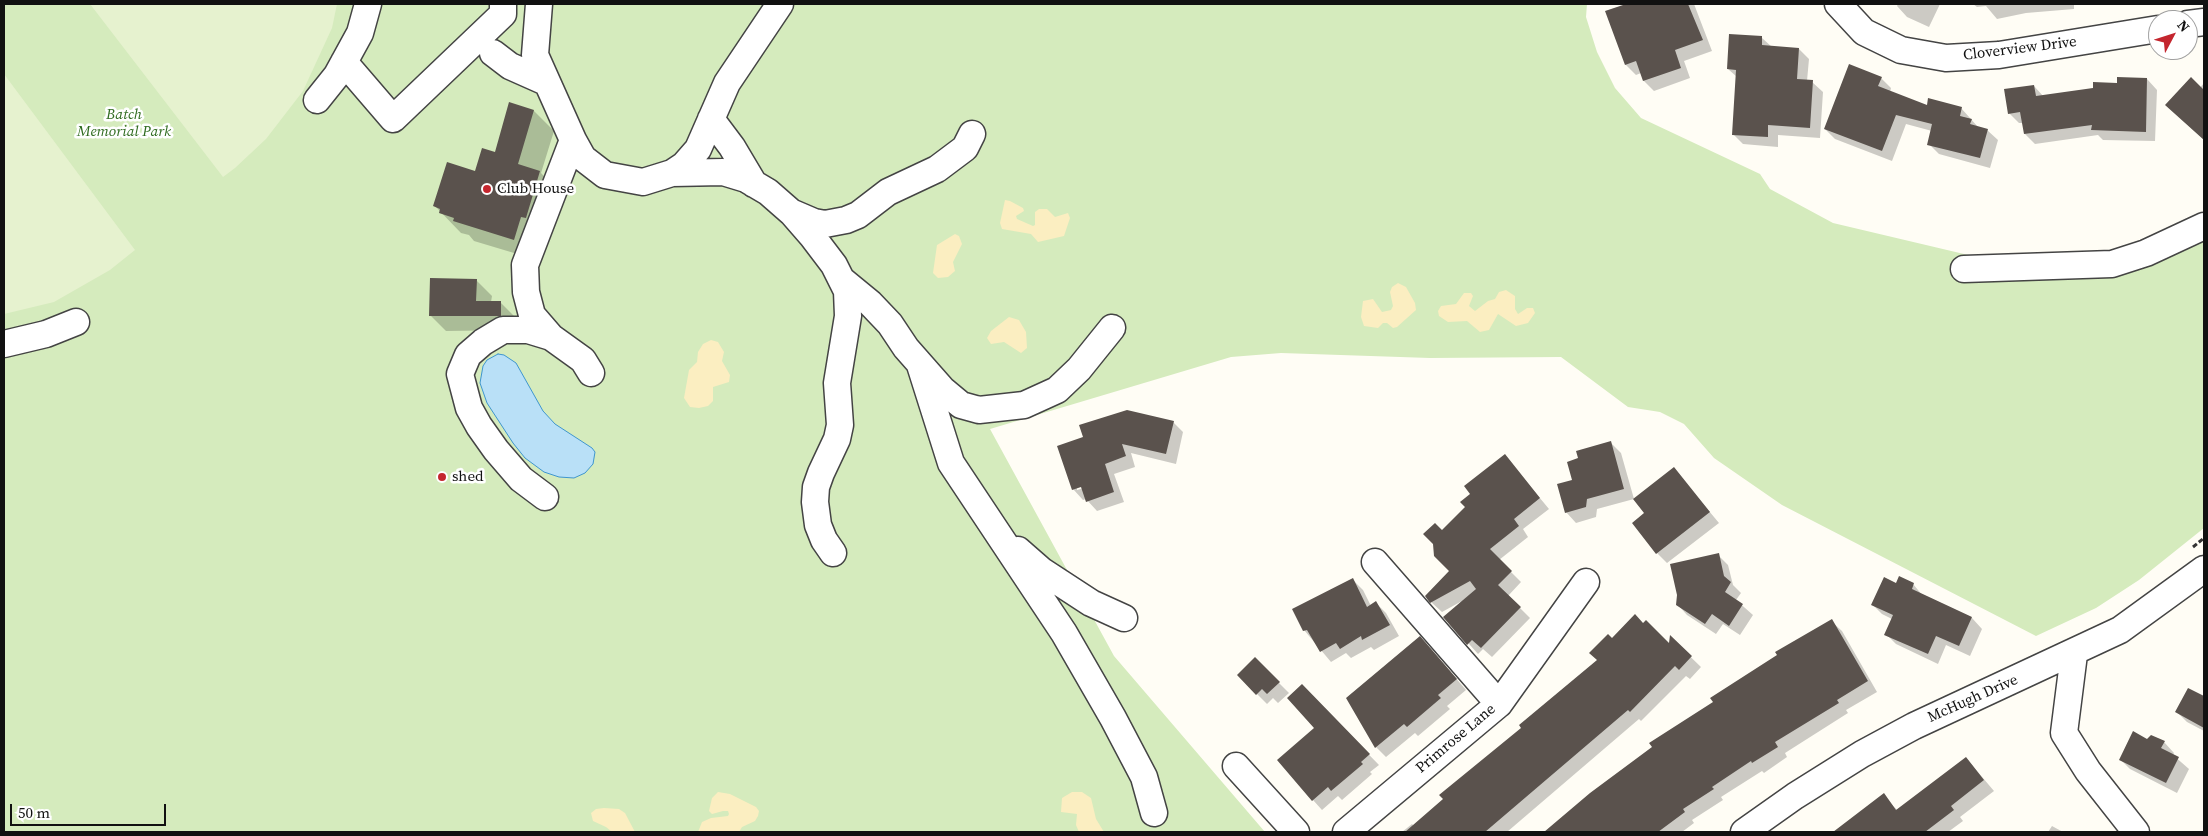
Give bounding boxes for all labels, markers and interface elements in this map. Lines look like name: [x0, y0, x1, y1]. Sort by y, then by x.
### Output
north arrow: [2148, 10, 2198, 60]
text: N: [2173, 16, 2195, 36]
street label: Cloverview Drive: [1962, 33, 2078, 65]
park label: Batch Memorial Park: [77, 106, 171, 141]
place label: Club House: [497, 180, 574, 198]
marker: Club House: [481, 183, 493, 195]
place label: shed: [452, 468, 484, 486]
marker: shed: [436, 471, 448, 483]
street label: McHugh Drive: [1925, 671, 2021, 727]
street label: Primrose Lane: [1413, 700, 1499, 778]
scale bar: [12, 794, 169, 826]
text: 50 m: [18, 802, 50, 823]

